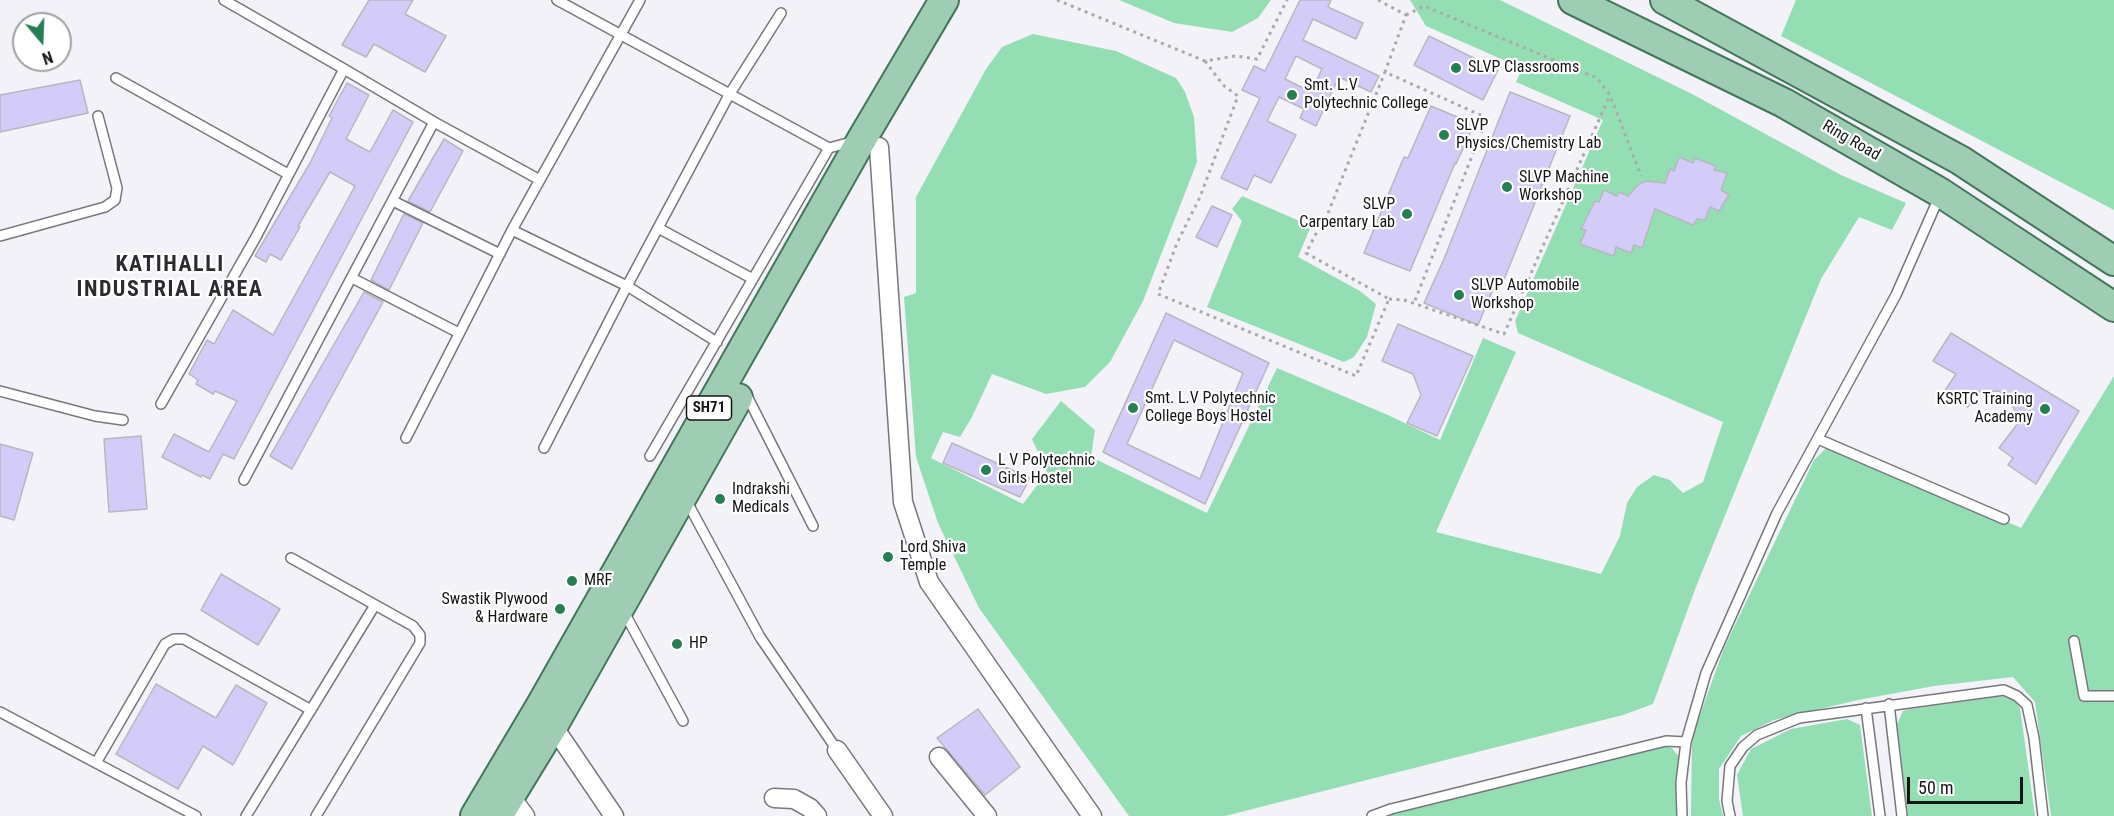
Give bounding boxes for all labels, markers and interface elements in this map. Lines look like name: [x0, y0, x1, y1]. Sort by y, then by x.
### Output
north arrow: [12, 12, 72, 72]
text: N: [40, 47, 55, 68]
place label: SLVP Classrooms: [1468, 58, 1579, 78]
marker: SLVP Classrooms: [1449, 61, 1463, 75]
place label: Smt. L.V Polytechnic College: [1304, 76, 1428, 114]
marker: Smt. L.V Polytechnic College: [1285, 88, 1299, 102]
place label: SLVP Physics/Chemistry Lab: [1456, 116, 1601, 154]
street label: Ring Road: [1819, 117, 1883, 165]
marker: SLVP Physics/Chemistry Lab: [1437, 128, 1451, 142]
place label: SLVP Machine Workshop: [1519, 168, 1609, 206]
marker: SLVP Machine Workshop: [1500, 180, 1514, 194]
place label: SLVP Carpentary Lab: [1299, 195, 1395, 233]
marker: SLVP Carpentary Lab: [1400, 207, 1414, 221]
district label: KATIHALLI INDUSTRIAL AREA: [77, 252, 263, 304]
place label: SLVP Automobile Workshop: [1471, 276, 1579, 314]
marker: SLVP Automobile Workshop: [1452, 288, 1466, 302]
place label: Smt. L.V Polytechnic College Boys Hostel: [1145, 389, 1276, 427]
place label: KSRTC Training Academy: [1937, 390, 2033, 428]
road number: SH71: [686, 396, 732, 420]
marker: Smt. L.V Polytechnic College Boys Hostel: [1126, 401, 1140, 415]
marker: KSRTC Training Academy: [2038, 402, 2052, 416]
place label: L V Polytechnic Girls Hostel: [998, 451, 1095, 489]
marker: L V Polytechnic Girls Hostel: [979, 463, 993, 477]
place label: Indrakshi Medicals: [732, 480, 790, 518]
marker: Indrakshi Medicals: [713, 492, 727, 506]
place label: Lord Shiva Temple: [900, 538, 966, 576]
marker: Lord Shiva Temple: [881, 550, 895, 564]
place label: MRF: [584, 571, 612, 591]
marker: MRF: [565, 574, 579, 588]
place label: Swastik Plywood & Hardware: [441, 590, 548, 628]
marker: Swastik Plywood & Hardware: [553, 602, 567, 616]
place label: HP: [689, 634, 708, 654]
marker: HP: [670, 637, 684, 651]
scale bar: [1910, 765, 2026, 803]
text: 50 m: [1918, 777, 1953, 798]

